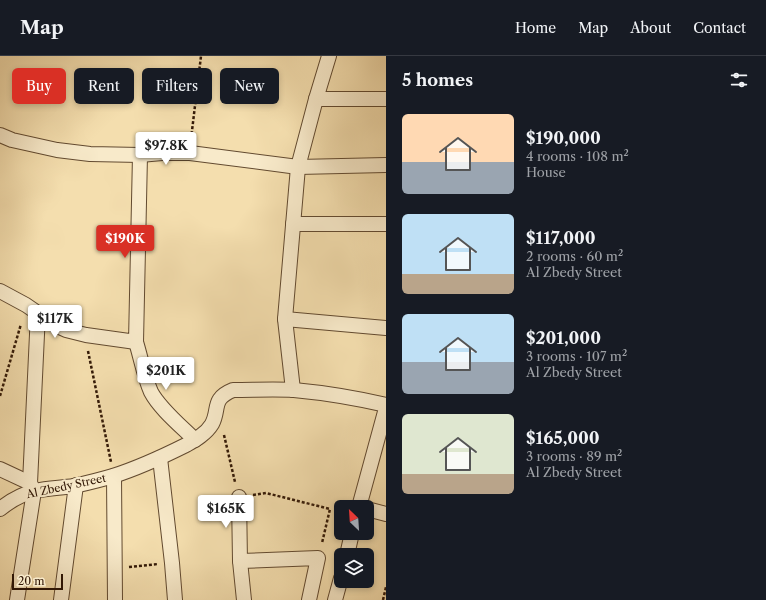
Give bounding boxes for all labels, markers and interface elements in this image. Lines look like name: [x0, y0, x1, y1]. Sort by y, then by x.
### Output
text: Map: [20, 16, 64, 39]
text: Home: [515, 19, 556, 37]
text: Map: [578, 19, 608, 37]
text: About: [630, 19, 671, 37]
text: Contact: [693, 19, 746, 37]
chip: Buy: [12, 68, 66, 104]
chip: Rent: [74, 68, 134, 104]
chip: Filters: [142, 68, 212, 104]
chip: New: [220, 68, 279, 104]
icon: filters: [728, 69, 750, 91]
text: 5 homes: [402, 70, 473, 90]
text: $190,000: [526, 128, 601, 148]
icon: home: [434, 130, 482, 178]
pin: $97.8K: [133, 132, 199, 166]
text: $97.8K: [144, 137, 188, 153]
text: 4 rooms · 108 m²: [526, 148, 629, 164]
text: House: [526, 164, 566, 180]
pin: $190K: [97, 225, 153, 259]
text: $117,000: [526, 228, 596, 248]
text: $190K: [105, 230, 145, 246]
icon: home: [434, 230, 482, 278]
text: 2 rooms · 60 m²: [526, 248, 623, 264]
text: Al Zbedy Street: [526, 264, 622, 280]
pin: $117K: [27, 305, 83, 339]
text: $117K: [37, 310, 73, 326]
text: $201,000: [526, 328, 601, 348]
icon: home: [434, 330, 482, 378]
text: 3 rooms · 107 m²: [526, 348, 627, 364]
pin: $201K: [138, 357, 194, 391]
text: $201K: [146, 362, 186, 378]
text: Al Zbedy Street: [526, 364, 622, 380]
text: $165,000: [526, 428, 600, 448]
icon: home: [434, 430, 482, 478]
text: 3 rooms · 89 m²: [526, 448, 622, 464]
text: Al Zbedy Street: [526, 464, 622, 480]
street label: Al Zbedy Street: [24, 471, 107, 501]
pin: $165K: [198, 495, 254, 529]
text: $165K: [207, 500, 245, 516]
north arrow: [334, 500, 374, 540]
map controls: [334, 500, 374, 588]
button: layers: [334, 548, 374, 588]
scale bar: [12, 572, 63, 591]
text: 20 m: [18, 574, 44, 588]

